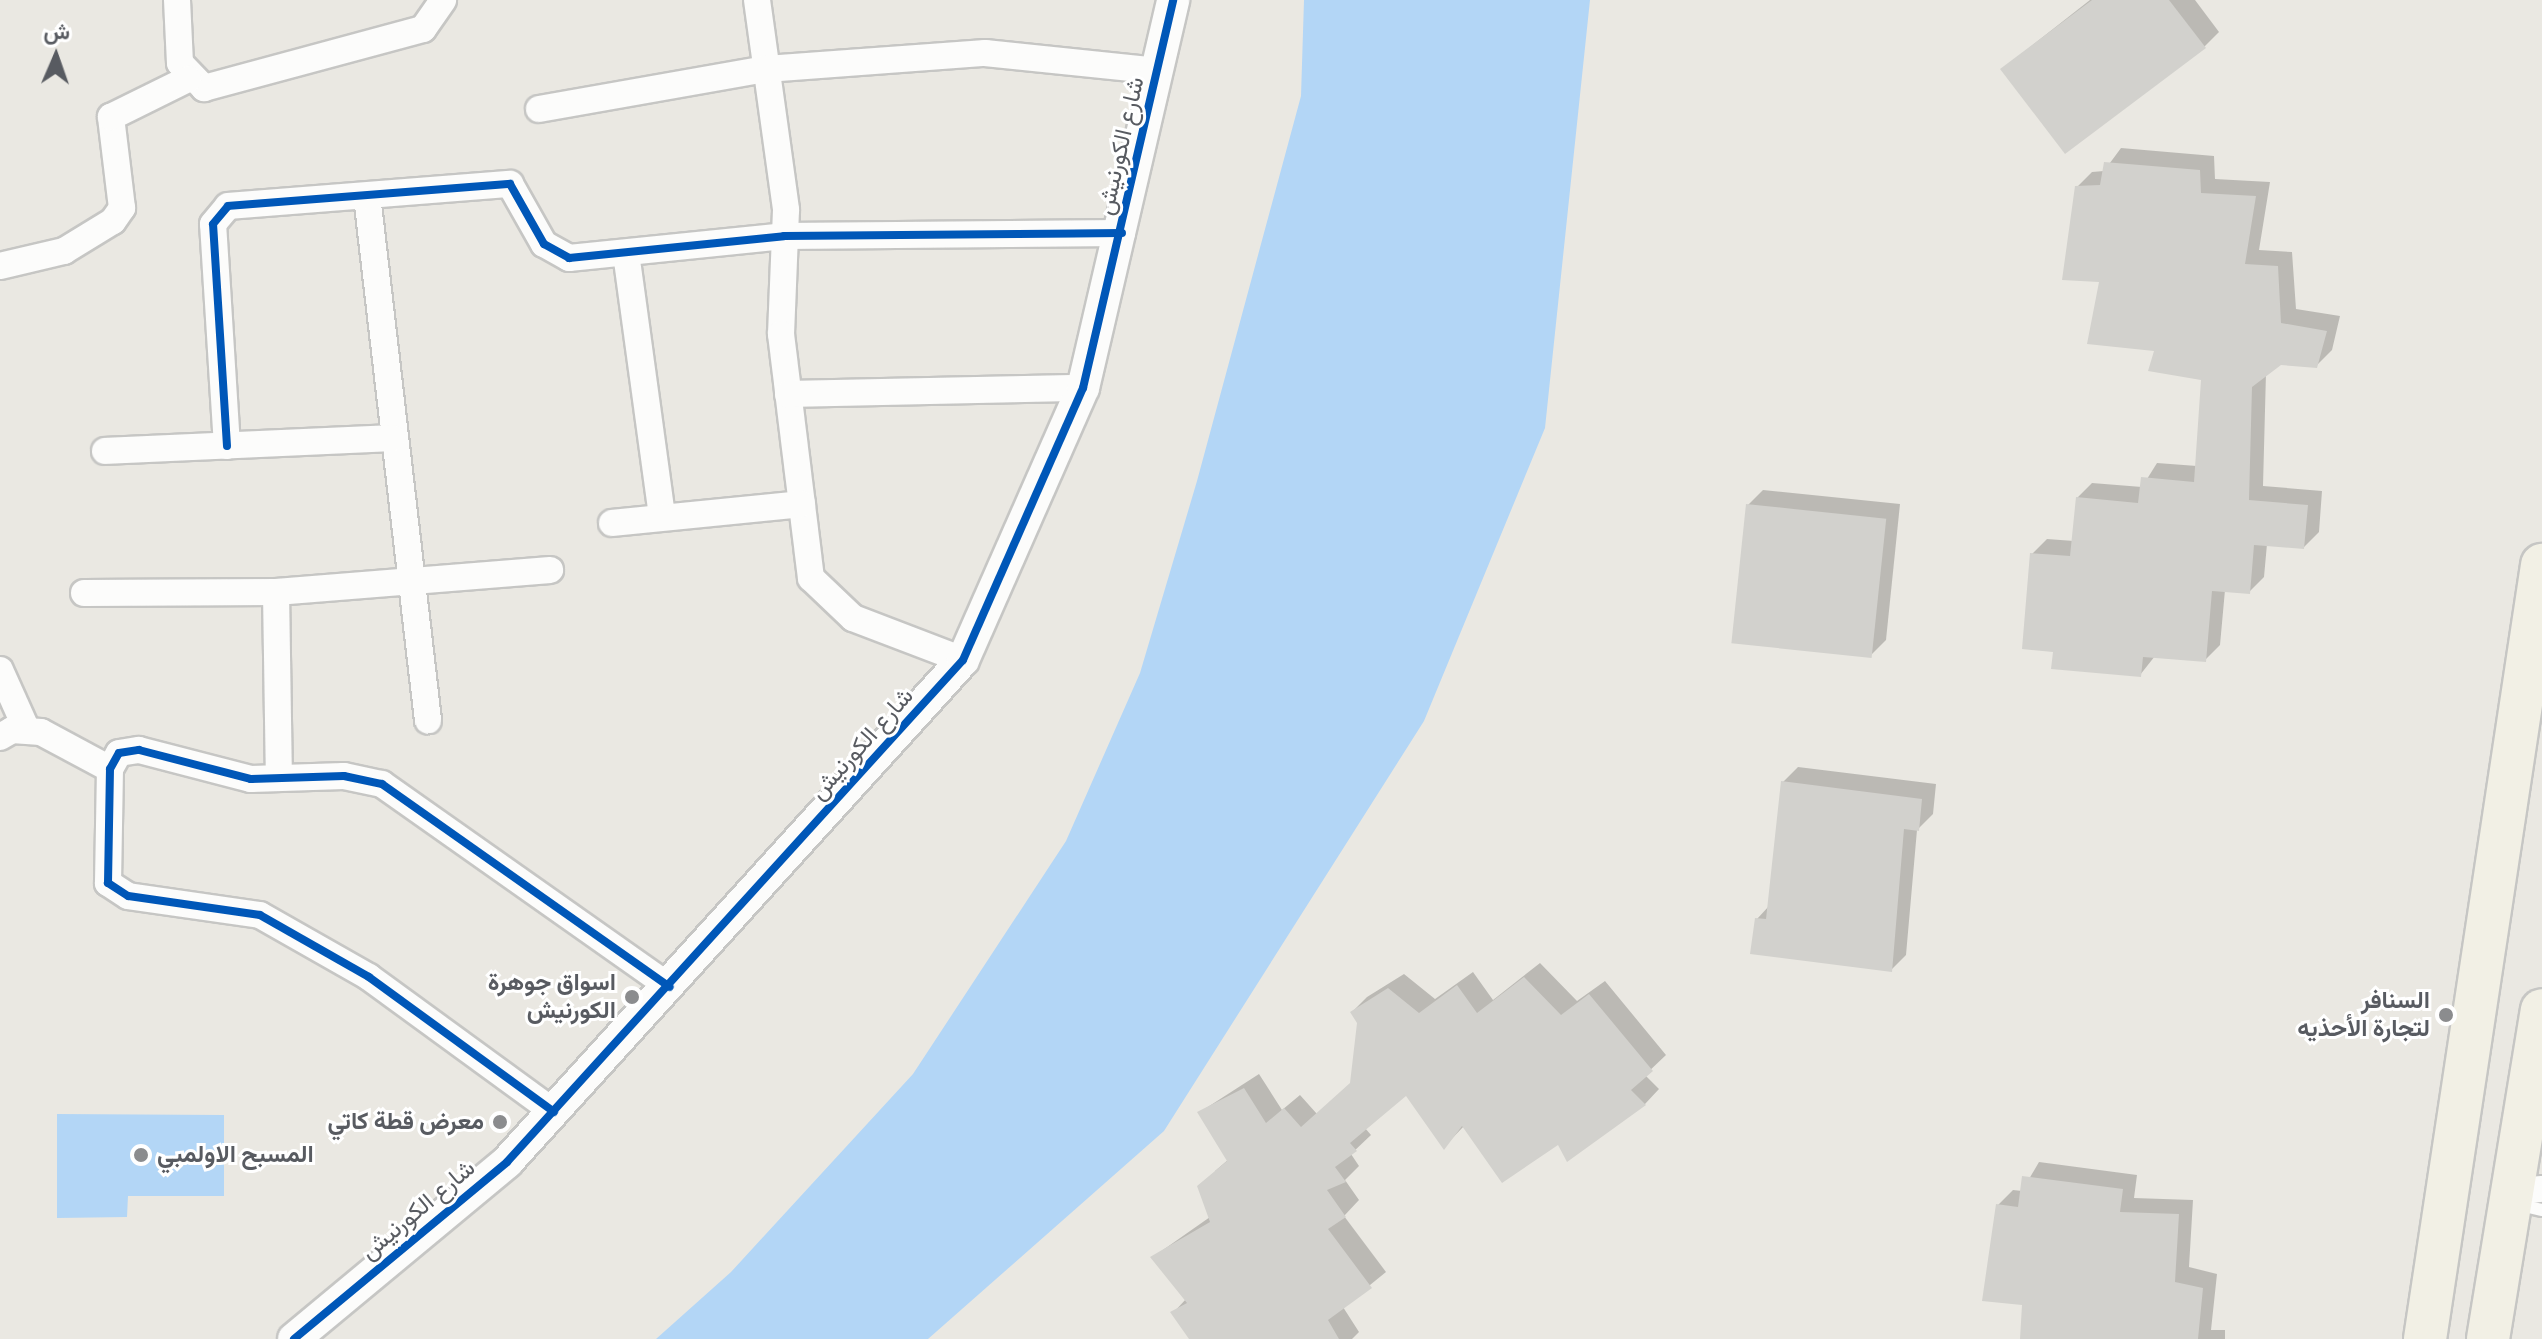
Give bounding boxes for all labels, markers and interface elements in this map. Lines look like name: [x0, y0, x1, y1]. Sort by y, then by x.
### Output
north arrow: [16, 16, 96, 96]
text: ش: [43, 18, 71, 45]
street label: شارع الكورنيش: [1091, 74, 1151, 218]
street label: شارع الكورنيش: [804, 682, 920, 806]
place label: اسواق جوهرة الكورنيش: [488, 969, 616, 1025]
place label: السنافر لتجارة الأحذيه: [2297, 987, 2430, 1043]
marker: اسواق جوهرة الكورنيش: [623, 988, 641, 1006]
marker: السنافر لتجارة الأحذيه: [2437, 1006, 2455, 1024]
place label: معرض قطة كاتي: [328, 1108, 484, 1136]
marker: معرض قطة كاتي: [491, 1113, 509, 1131]
place label: المسبح الاولمبي: [157, 1141, 314, 1169]
marker: المسبح الاولمبي: [132, 1146, 150, 1164]
street label: شارع الكورنيش: [355, 1154, 481, 1266]

